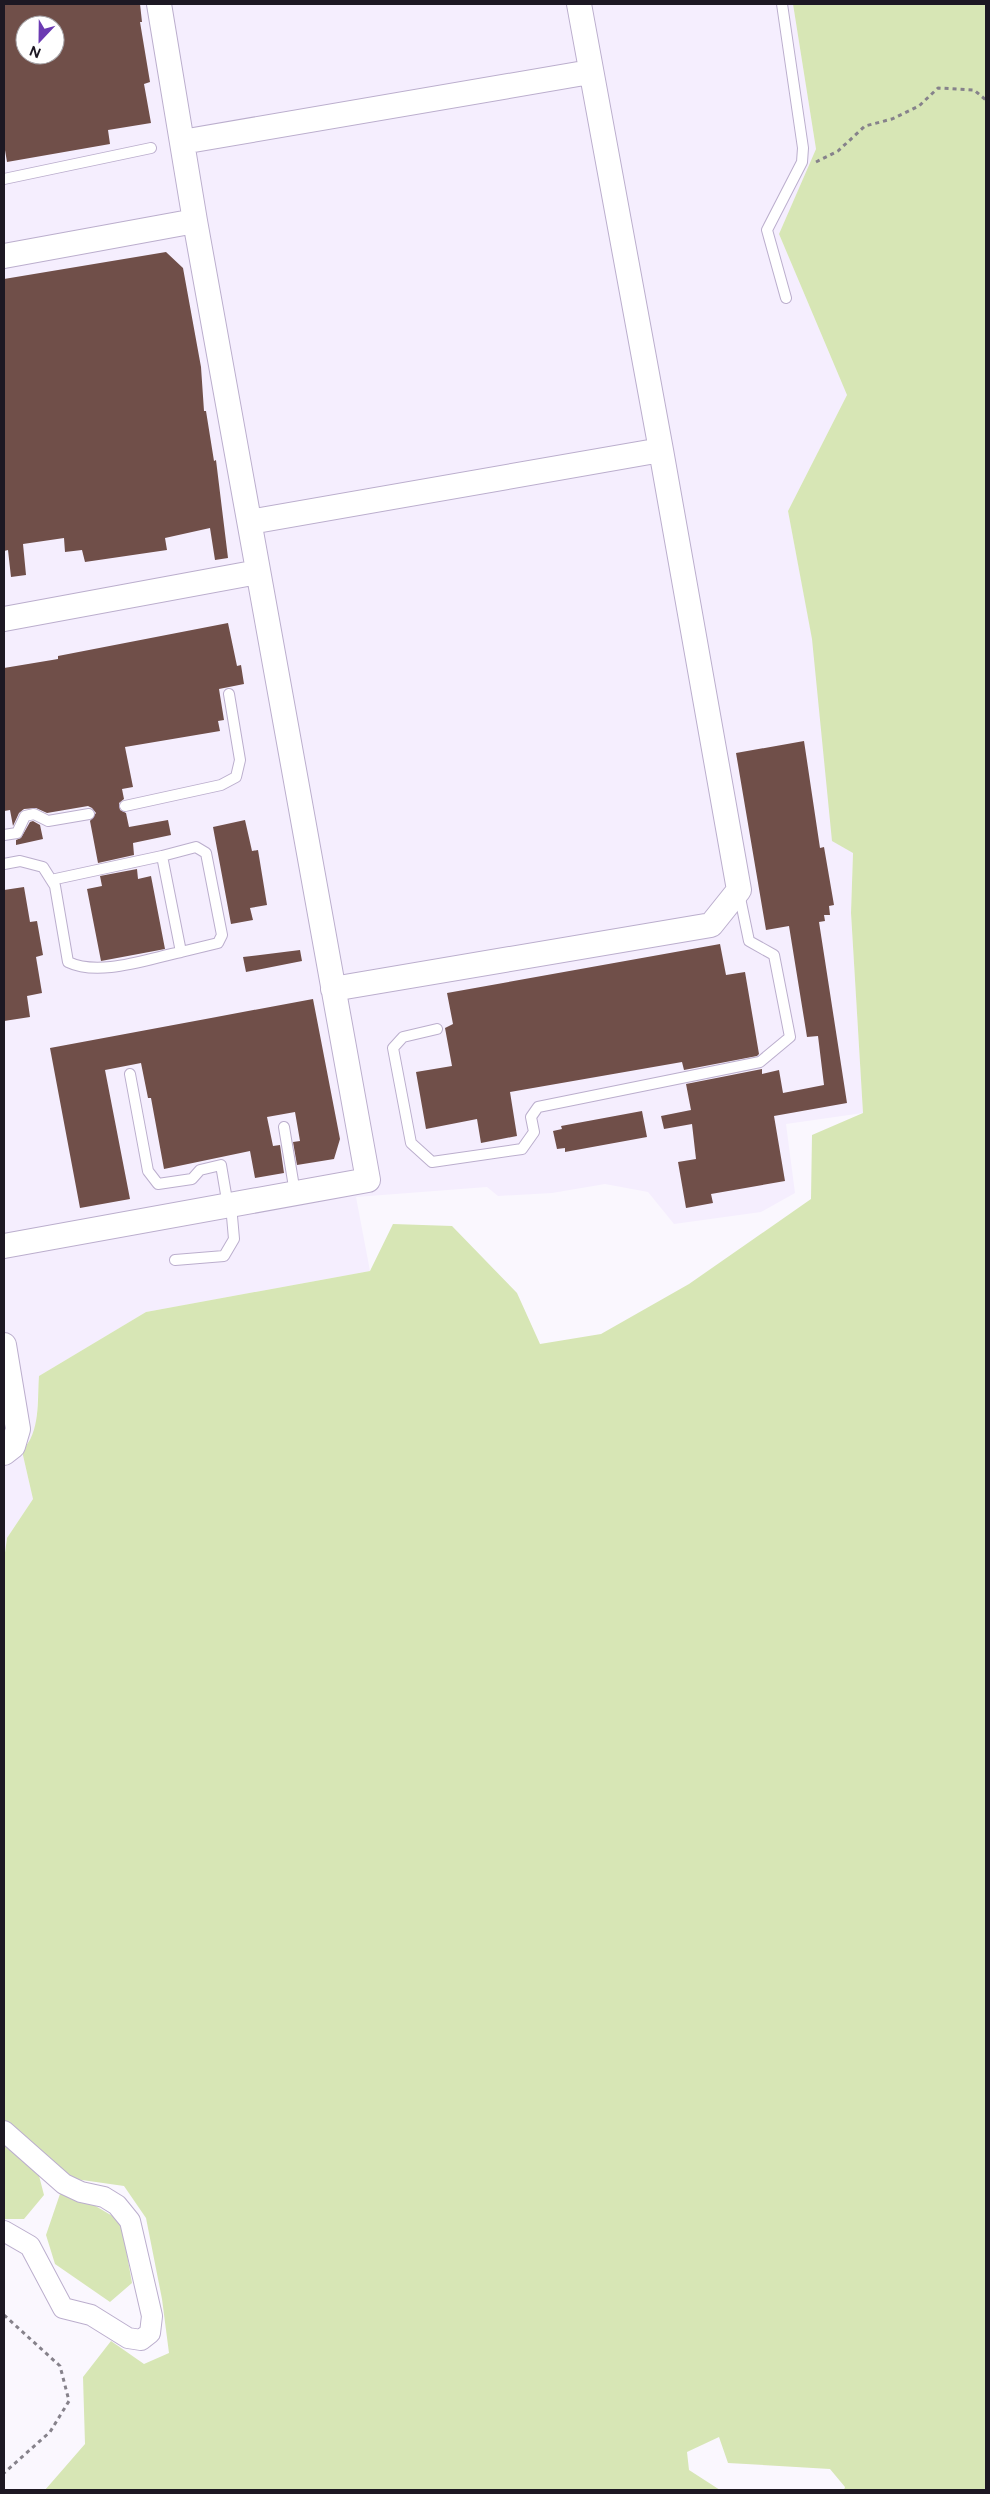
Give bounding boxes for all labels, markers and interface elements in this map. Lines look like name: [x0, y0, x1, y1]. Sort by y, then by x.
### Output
north arrow: [15, 15, 65, 65]
text: N: [27, 42, 44, 61]

